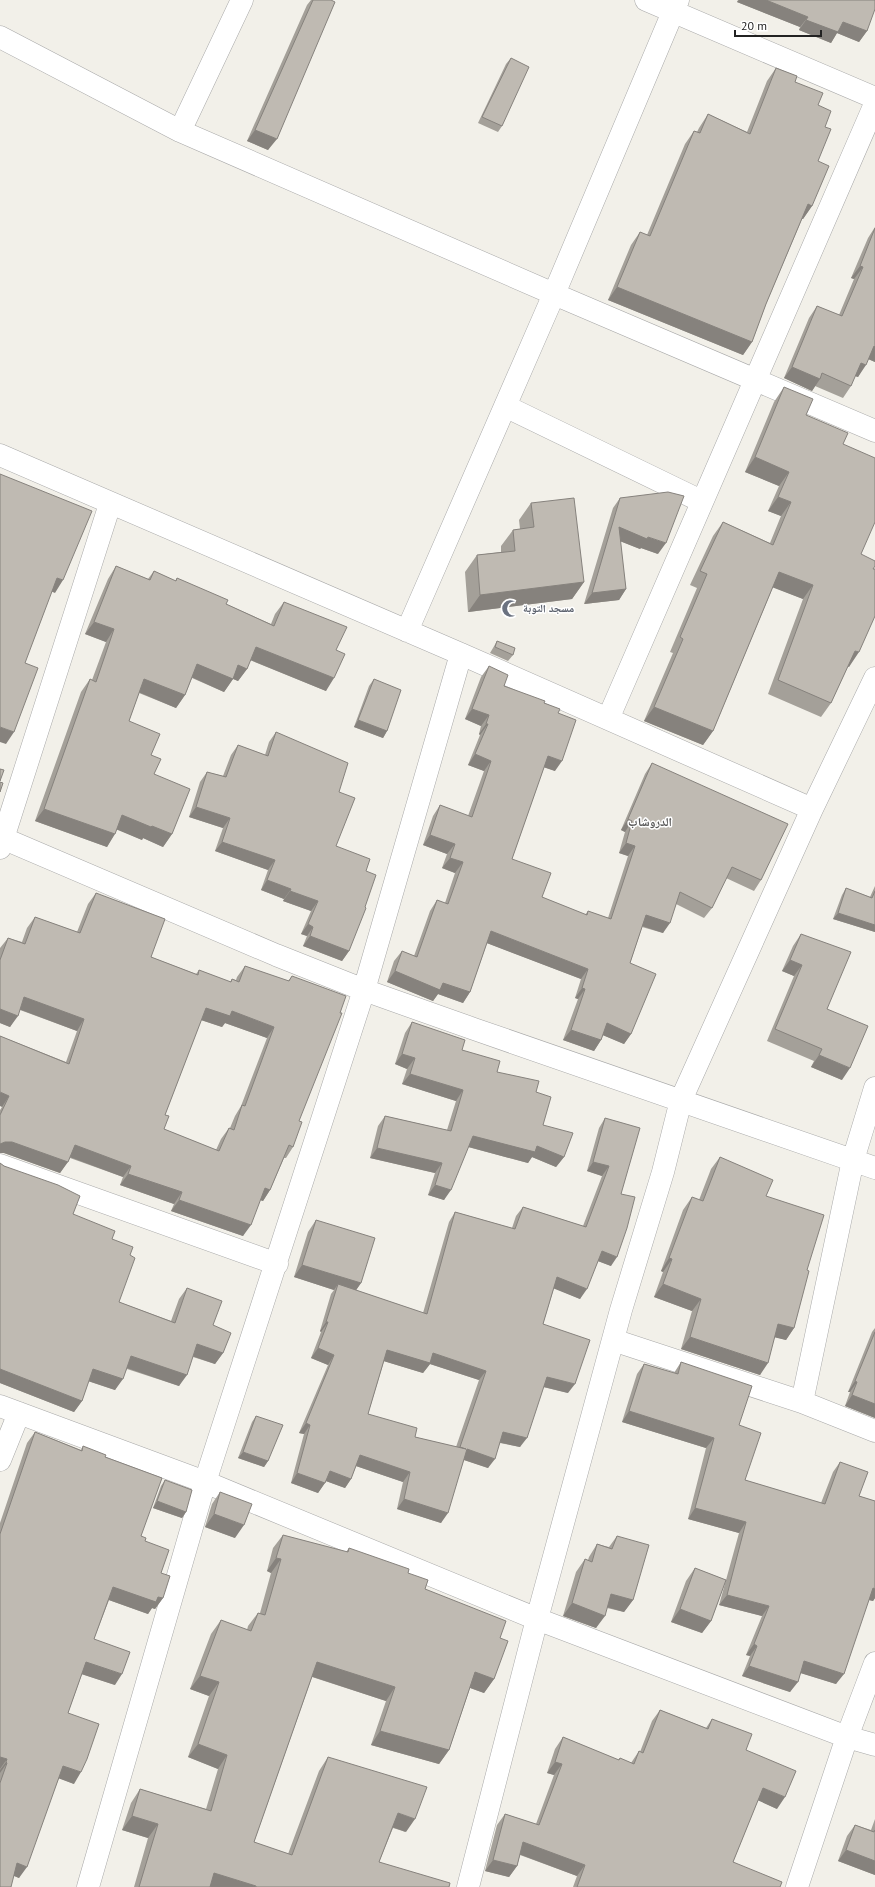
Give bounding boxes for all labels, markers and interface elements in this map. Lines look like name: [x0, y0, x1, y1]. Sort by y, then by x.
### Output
scale bar: [735, 12, 821, 38]
text: 20 m: [741, 18, 767, 33]
mosque icon: مسجد التوبة: [500, 598, 520, 618]
place label: مسجد التوبة: [523, 601, 574, 615]
district label: الدروشاب: [628, 814, 672, 829]

